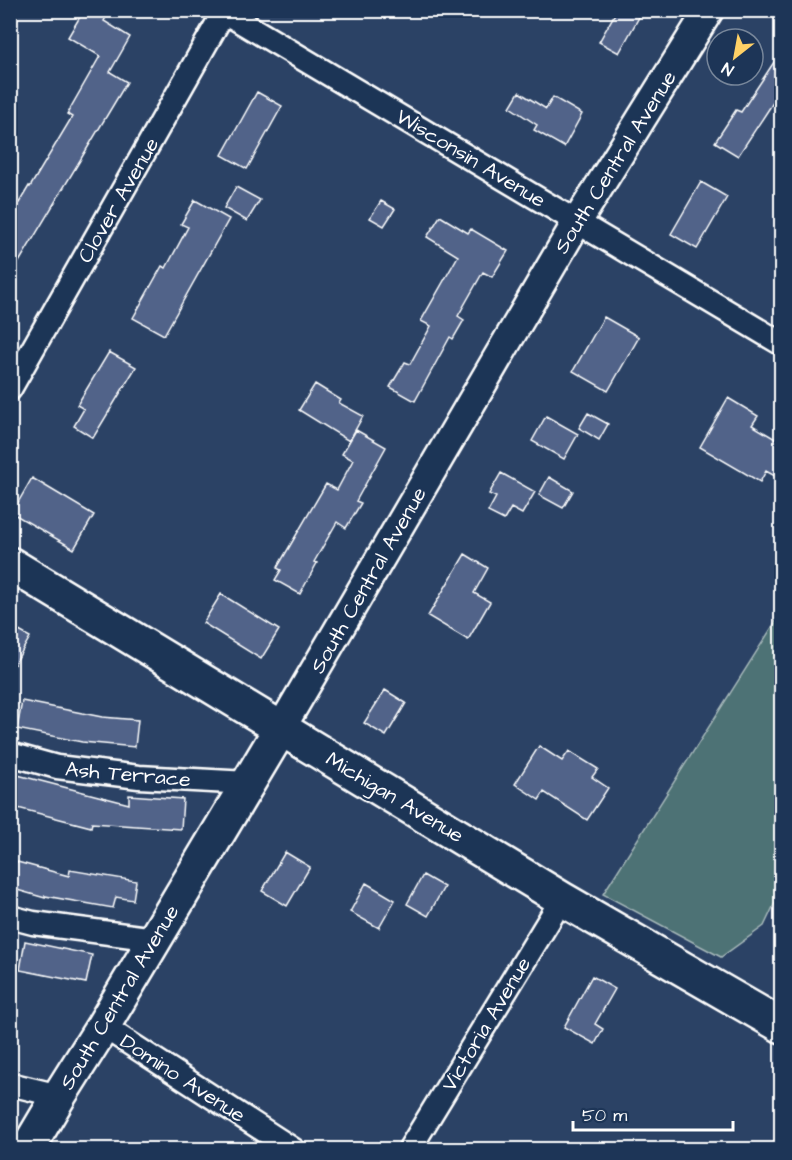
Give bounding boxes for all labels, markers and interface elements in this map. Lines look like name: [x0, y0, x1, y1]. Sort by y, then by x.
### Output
north arrow: [705, 27, 765, 87]
text: N: [718, 57, 738, 81]
street label: South Central Avenue: [547, 65, 684, 259]
street label: Wisconsin Avenue: [390, 102, 551, 215]
street label: Clover Avenue: [71, 132, 166, 268]
street label: South Central Avenue: [303, 482, 434, 679]
street label: Michigan Avenue: [319, 745, 469, 852]
street label: Ash Terrace: [64, 755, 192, 794]
street label: South Central Avenue: [53, 899, 186, 1095]
street label: Victoria Avenue: [435, 952, 538, 1097]
street label: Domino Avenue: [114, 1027, 251, 1130]
scale bar: [573, 1094, 734, 1132]
text: 50 m: [582, 1103, 627, 1128]

